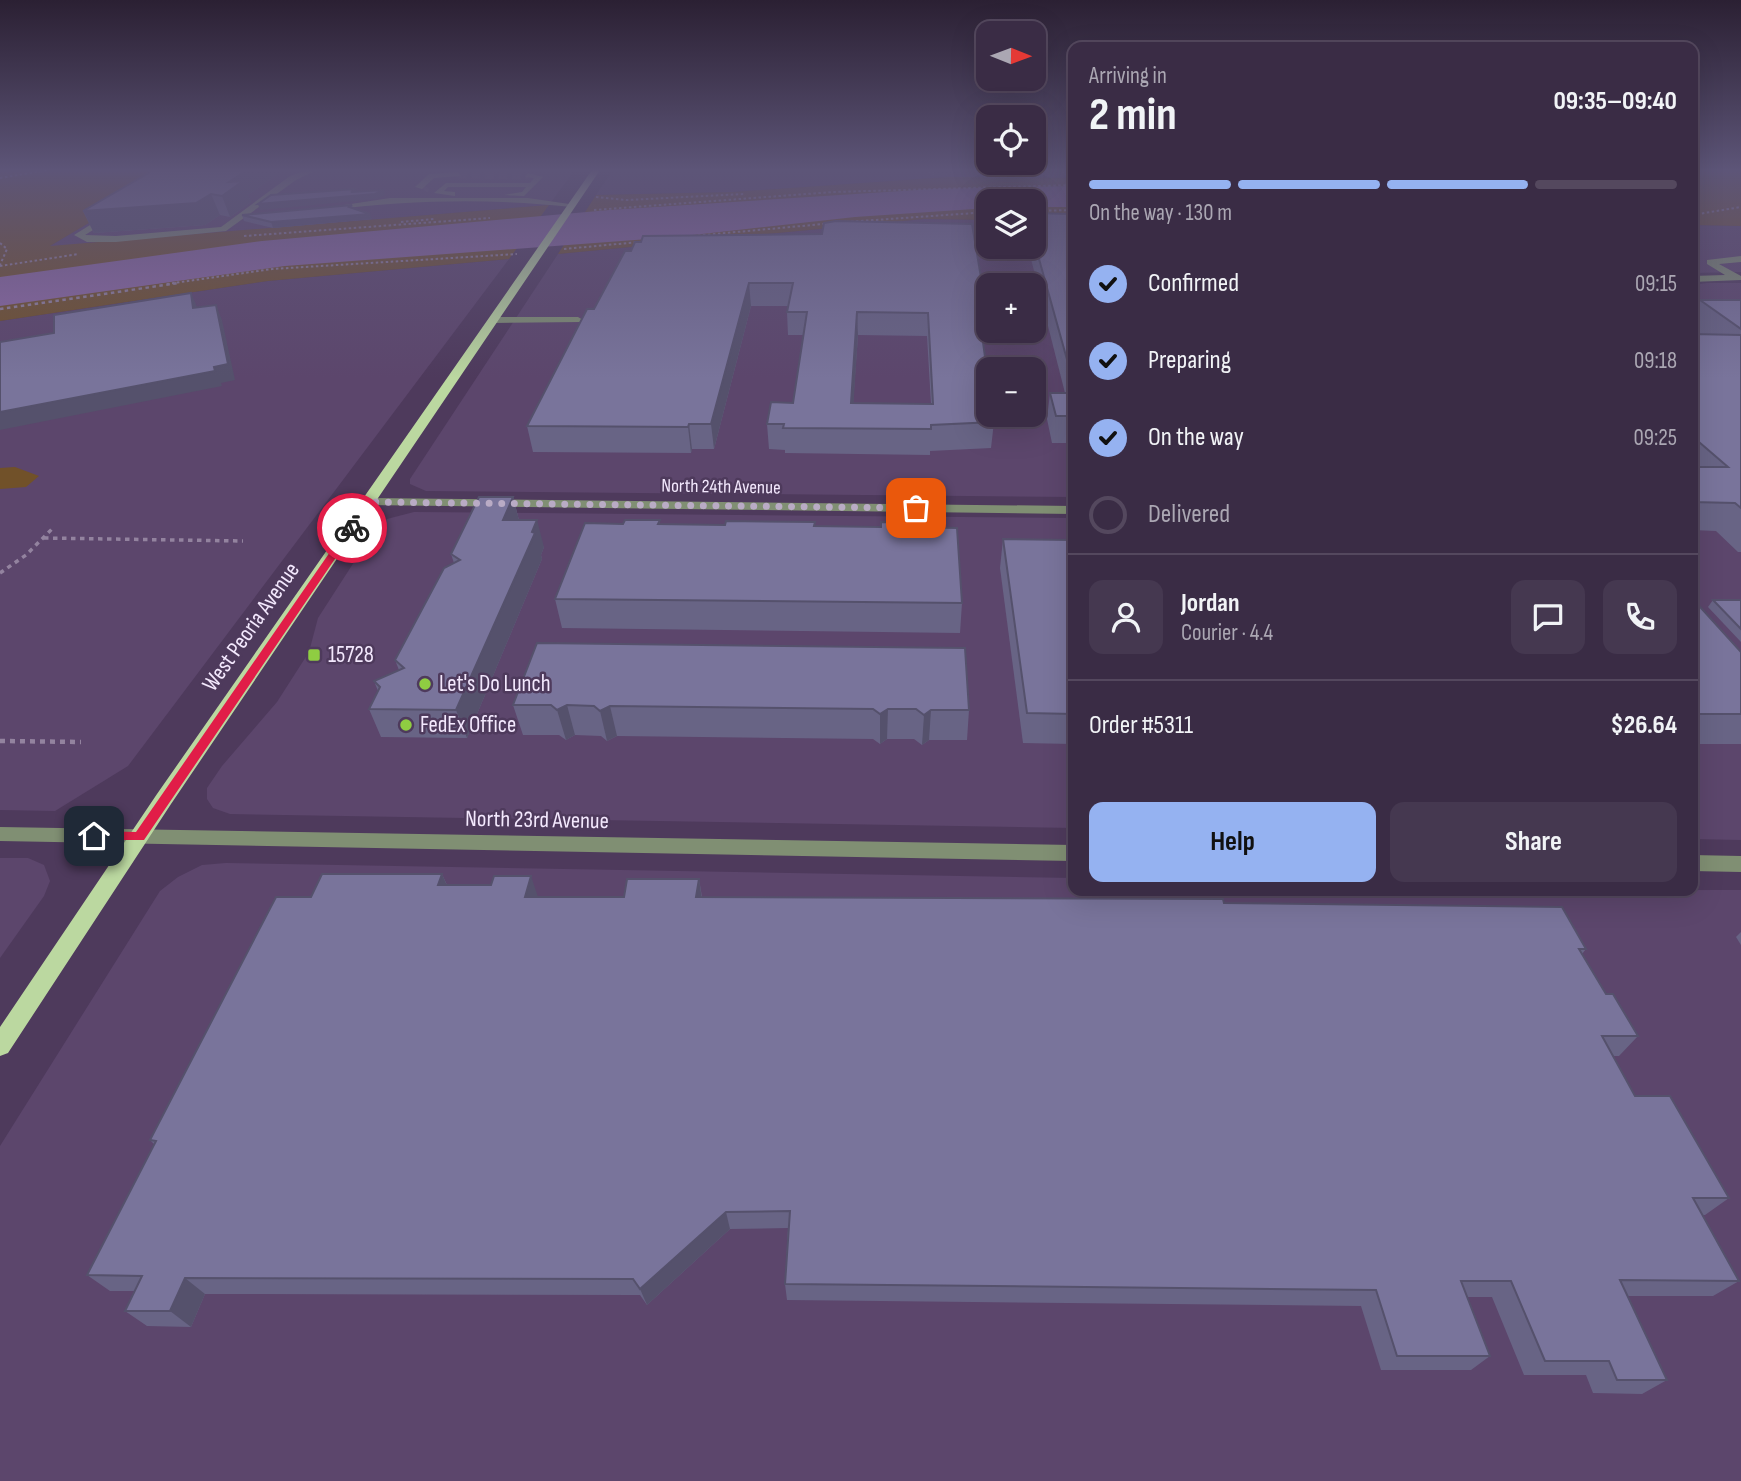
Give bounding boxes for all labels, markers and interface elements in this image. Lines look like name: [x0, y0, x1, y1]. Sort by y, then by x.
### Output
north arrow: [976, 21, 1046, 91]
map controls: [976, 21, 1046, 427]
text: Arriving in: [1089, 62, 1167, 90]
text: 09:35–09:40: [1553, 86, 1677, 117]
text: 2 min: [1089, 88, 1177, 143]
button: locate: [976, 105, 1046, 175]
button: layers: [976, 189, 1046, 259]
text: On the way · 130 m: [1089, 199, 1232, 227]
icon: check: [1089, 265, 1127, 303]
text: Confirmed: [1148, 268, 1239, 299]
text: 09:15: [1635, 270, 1677, 298]
button: +: [976, 273, 1046, 343]
icon: check: [1089, 342, 1127, 380]
text: Preparing: [1148, 345, 1231, 376]
text: 09:18: [1634, 347, 1677, 375]
button: −: [976, 357, 1046, 427]
icon: check: [1089, 419, 1127, 457]
text: On the way: [1148, 422, 1244, 453]
text: 09:25: [1634, 424, 1677, 452]
street label: North 24th Avenue: [661, 474, 781, 500]
pin: [886, 478, 946, 538]
icon: bag: [897, 489, 935, 527]
courier: [317, 493, 387, 563]
text: Delivered: [1148, 499, 1230, 530]
icon: bike: [333, 509, 371, 547]
street label: West Peoria Avenue: [196, 557, 306, 697]
button: person: [1089, 580, 1163, 654]
button: chat: [1511, 580, 1585, 654]
button: phone: [1603, 580, 1677, 654]
text: Jordan: [1181, 588, 1239, 619]
text: Courier · 4.4: [1181, 619, 1273, 647]
place label: 15728: [328, 641, 374, 669]
marker: 15728: [306, 647, 322, 663]
place label: Let's Do Lunch: [439, 670, 551, 698]
marker: Let's Do Lunch: [417, 676, 433, 692]
text: Order #5311: [1089, 710, 1193, 741]
text: $26.64: [1610, 710, 1677, 741]
place label: FedEx Office: [420, 711, 516, 739]
marker: FedEx Office: [398, 717, 414, 733]
button: Help: [1089, 802, 1376, 882]
button: Share: [1390, 802, 1677, 882]
street label: North 23rd Avenue: [465, 805, 609, 835]
pin: [64, 806, 124, 866]
icon: home: [75, 817, 113, 855]

